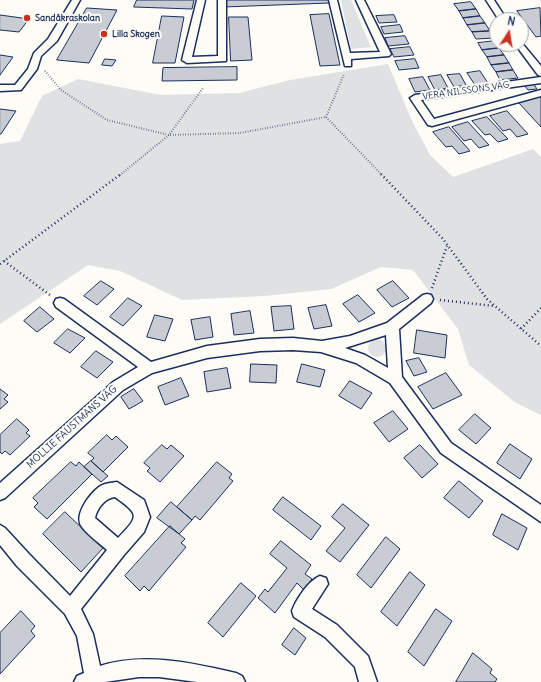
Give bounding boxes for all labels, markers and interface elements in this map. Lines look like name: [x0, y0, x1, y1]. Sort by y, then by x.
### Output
north arrow: [489, 12, 529, 52]
marker: Sandåkraskolan: [22, 13, 32, 23]
place label: Sandåkraskolan: [35, 13, 100, 23]
text: N: [506, 14, 516, 29]
marker: Lilla Skogen: [99, 29, 109, 39]
place label: Lilla Skogen: [112, 29, 160, 39]
street label: VERA NILSSONS VÄG: [422, 80, 510, 102]
street label: MOLLIE FAUSTMANS VÄG: [24, 383, 120, 471]

